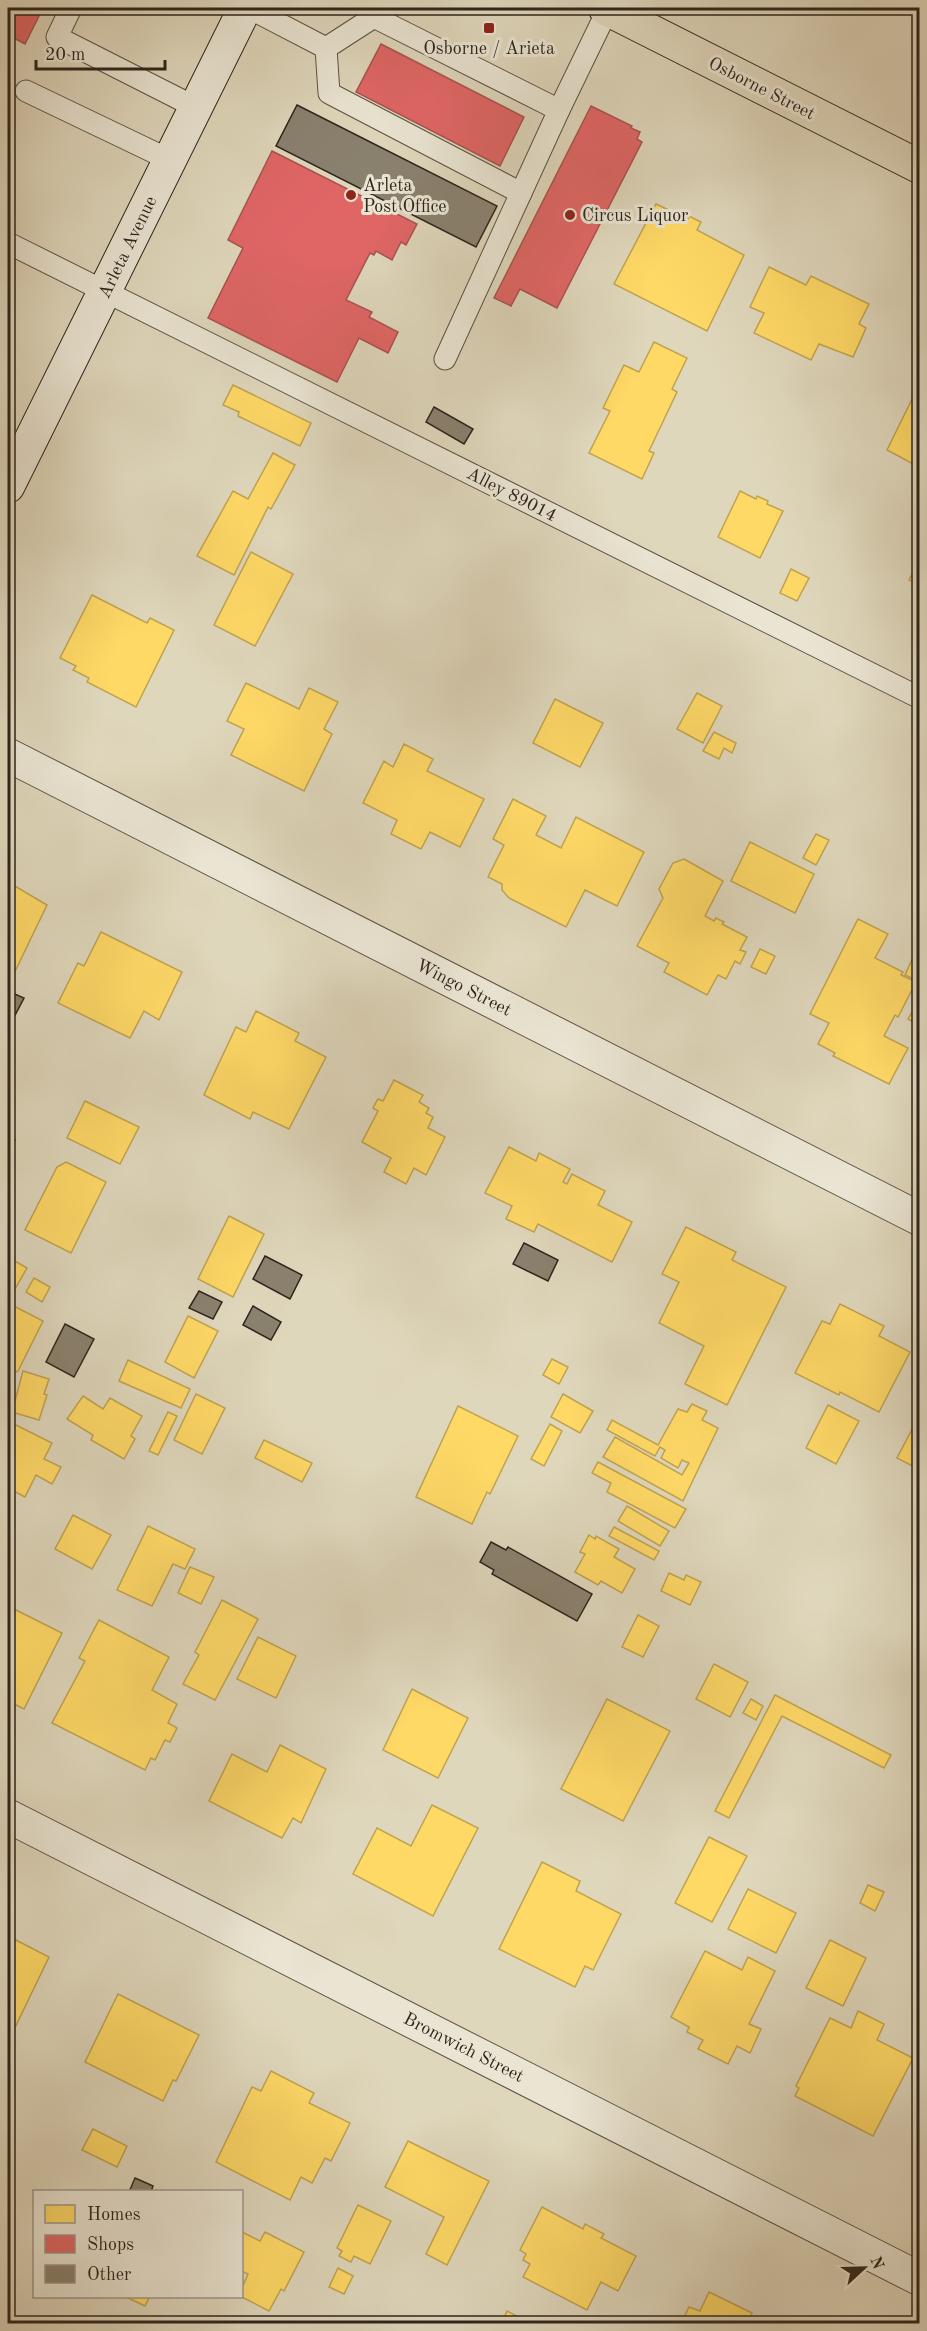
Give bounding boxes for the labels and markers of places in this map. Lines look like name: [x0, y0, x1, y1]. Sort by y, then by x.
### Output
marker: Osborne / Arieta: [482, 21, 496, 35]
place label: Osborne / Arieta: [423, 40, 555, 58]
place label: Arleta Post Office: [363, 177, 447, 216]
marker: Arleta Post Office: [344, 188, 358, 202]
place label: Circus Liquor: [582, 207, 689, 225]
marker: Circus Liquor: [563, 208, 577, 222]

